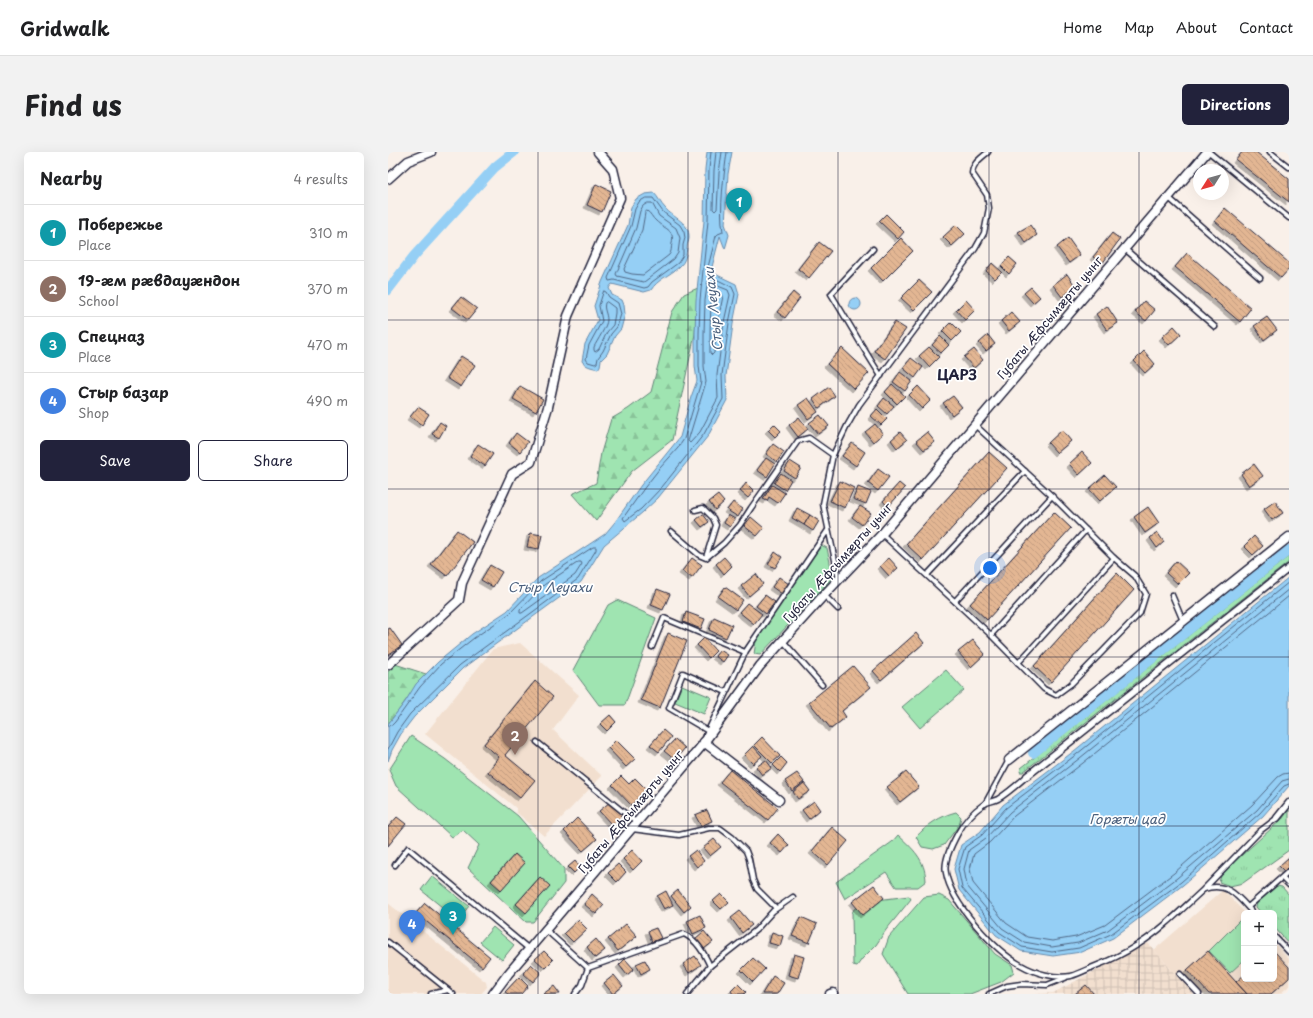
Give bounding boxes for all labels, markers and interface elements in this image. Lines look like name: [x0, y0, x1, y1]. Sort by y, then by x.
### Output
text: Gridwalk: [20, 14, 110, 42]
text: Home: [1063, 17, 1102, 38]
text: Map: [1124, 17, 1154, 38]
text: About: [1176, 17, 1217, 38]
text: Contact: [1239, 17, 1293, 38]
text: Find us: [24, 83, 122, 126]
button: Directions: [1182, 84, 1289, 125]
north arrow: [1193, 164, 1229, 200]
text: Nearby: [40, 165, 102, 191]
text: 4 results: [294, 169, 348, 188]
pin: 1: [726, 188, 752, 221]
text: Побережье: [78, 212, 163, 235]
text: 1: [50, 223, 56, 242]
text: 310 m: [309, 223, 348, 242]
text: Place: [78, 235, 111, 254]
street label: Губаты Æфсымæрты уынг: [992, 251, 1107, 383]
water label: Стыр Леуахи: [699, 265, 726, 352]
text: 19-æм рӕвдауӕндон: [78, 268, 240, 291]
text: 2: [48, 279, 58, 298]
text: 370 m: [307, 279, 348, 298]
text: School: [78, 291, 119, 310]
text: Спецназ: [78, 324, 145, 347]
text: 3: [49, 335, 57, 354]
text: 470 m: [307, 335, 348, 354]
text: Place: [78, 347, 111, 366]
district label: ЦАРЗ: [937, 364, 977, 385]
text: Стыр базар: [78, 380, 169, 403]
text: 4: [49, 391, 57, 410]
text: 490 m: [306, 391, 348, 410]
text: Shop: [78, 403, 109, 422]
button: Save: [40, 440, 190, 481]
button: Share: [198, 440, 348, 481]
street label: Губаты Æфсымæрты уынг: [778, 498, 897, 626]
your location: [980, 558, 1000, 578]
water label: Стыр Леуахи: [508, 577, 594, 596]
pin: 2: [502, 722, 528, 755]
street label: Губаты Æфсымæрты уынг: [573, 745, 688, 877]
water label: Горӕты цад: [1089, 809, 1166, 828]
pin: 3: [440, 902, 466, 935]
pin: 4: [399, 910, 425, 943]
map controls: [1241, 910, 1277, 982]
button: +: [1241, 910, 1277, 946]
button: −: [1241, 946, 1277, 982]

